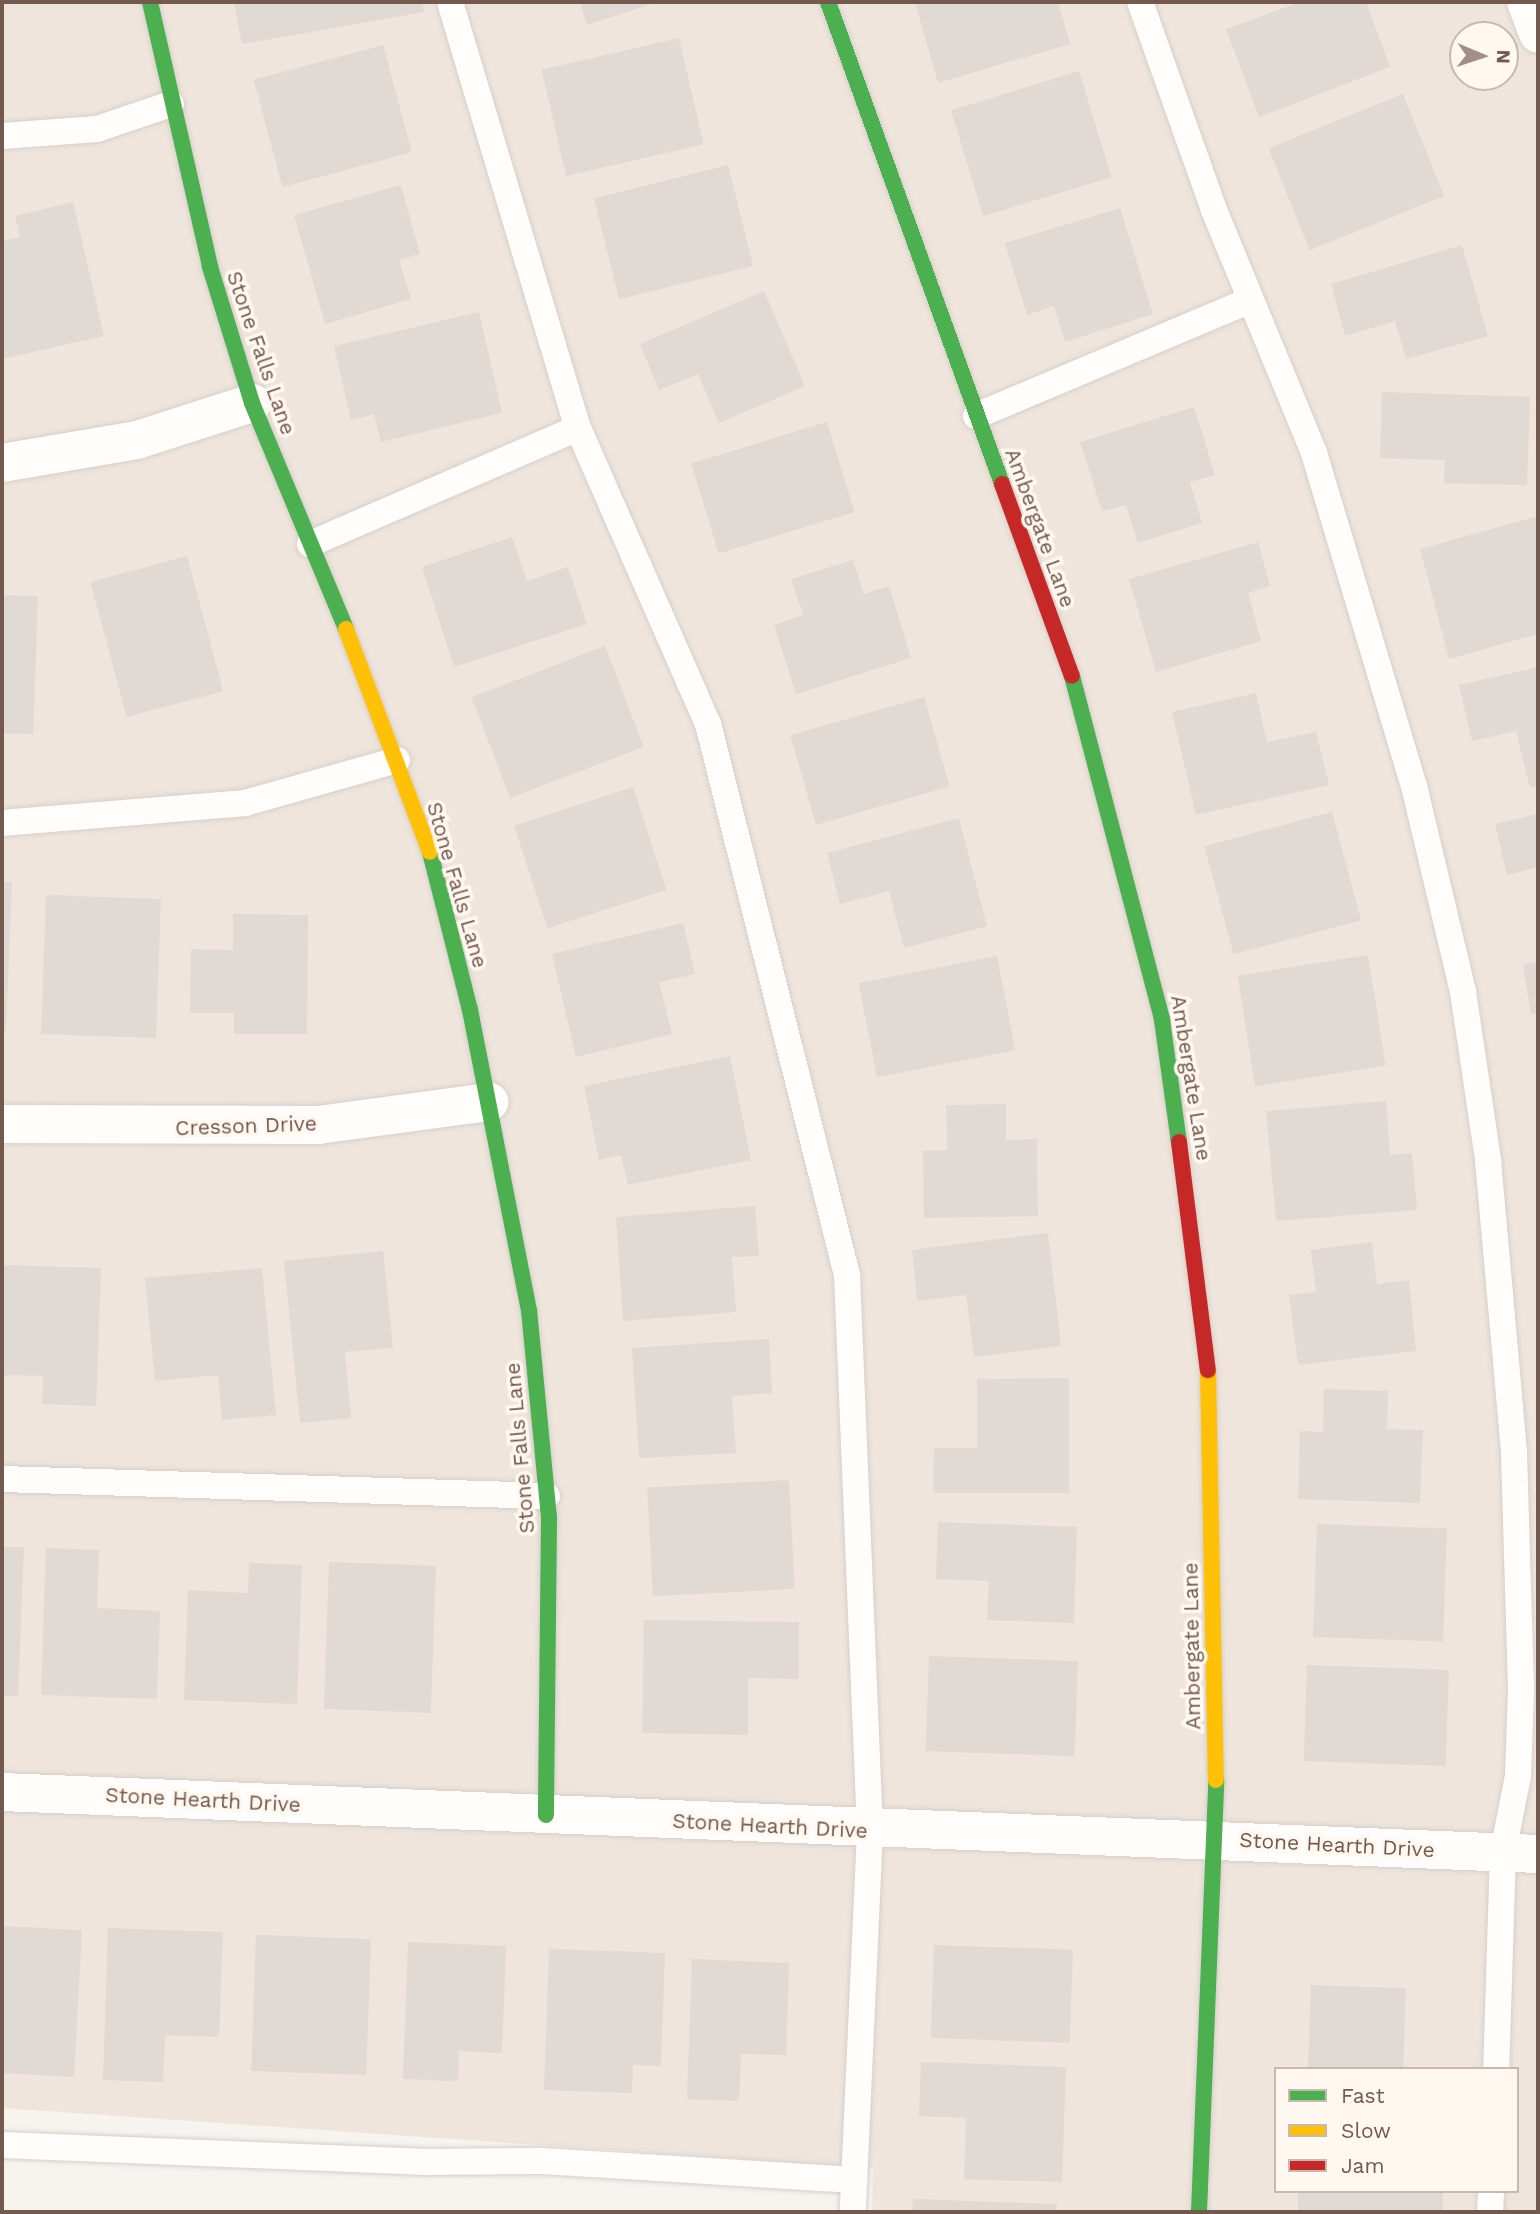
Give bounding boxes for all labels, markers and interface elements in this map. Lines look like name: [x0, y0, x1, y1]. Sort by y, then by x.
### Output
north arrow: [1449, 21, 1519, 91]
text: N: [1492, 49, 1515, 64]
street label: Stone Falls Lane: [221, 268, 301, 438]
street label: Ambergate Lane: [1000, 445, 1080, 611]
street label: Stone Falls Lane: [421, 799, 493, 971]
street label: Ambergate Lane: [1165, 993, 1217, 1163]
street label: Cresson Drive: [175, 1111, 317, 1141]
street label: Stone Falls Lane: [500, 1362, 540, 1534]
street label: Ambergate Lane: [1178, 1562, 1206, 1730]
street label: Stone Hearth Drive: [105, 1782, 301, 1818]
street label: Stone Hearth Drive: [672, 1808, 868, 1844]
street label: Stone Hearth Drive: [1239, 1827, 1435, 1863]
legend: [1274, 2067, 1519, 2193]
text: Fast: [1341, 2083, 1385, 2108]
text: Slow: [1341, 2118, 1391, 2143]
text: Jam: [1341, 2153, 1384, 2178]

